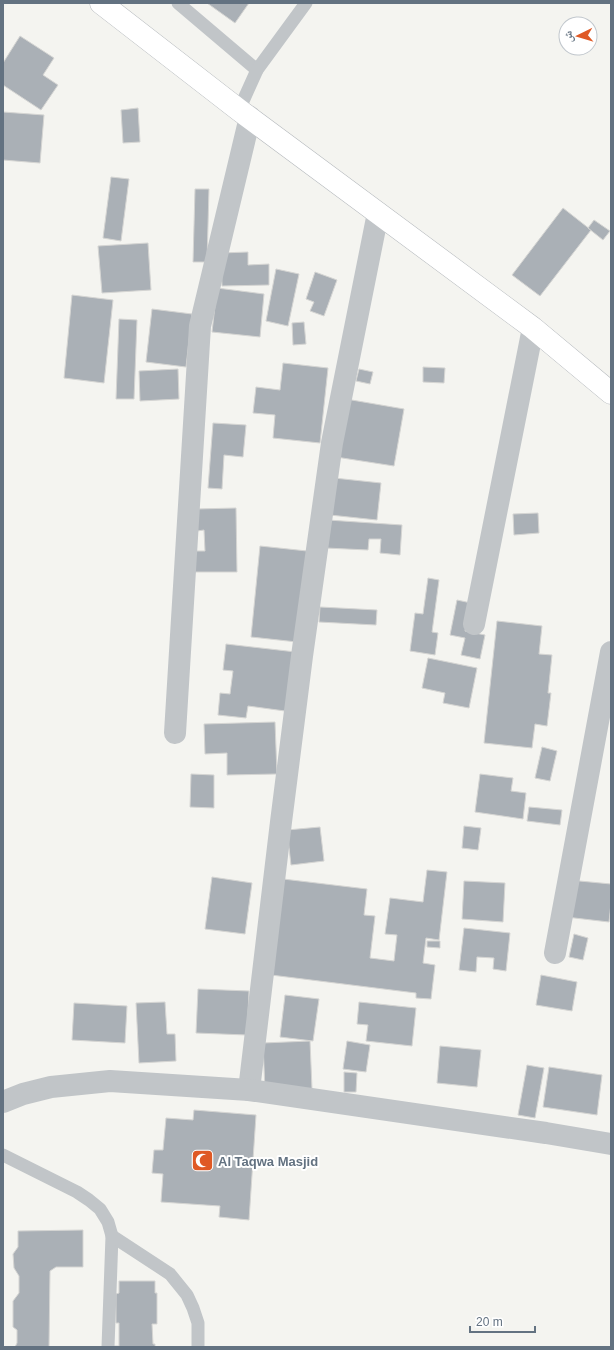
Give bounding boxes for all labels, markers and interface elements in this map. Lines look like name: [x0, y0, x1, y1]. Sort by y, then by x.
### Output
north arrow: [558, 16, 598, 56]
text: ش: [562, 30, 577, 43]
mosque icon: Al Taqwa Masjid: [189, 1148, 215, 1174]
place label: Al Taqwa Masjid: [218, 1154, 318, 1169]
scale bar: [470, 1308, 535, 1334]
text: 20 m: [476, 1315, 503, 1329]

